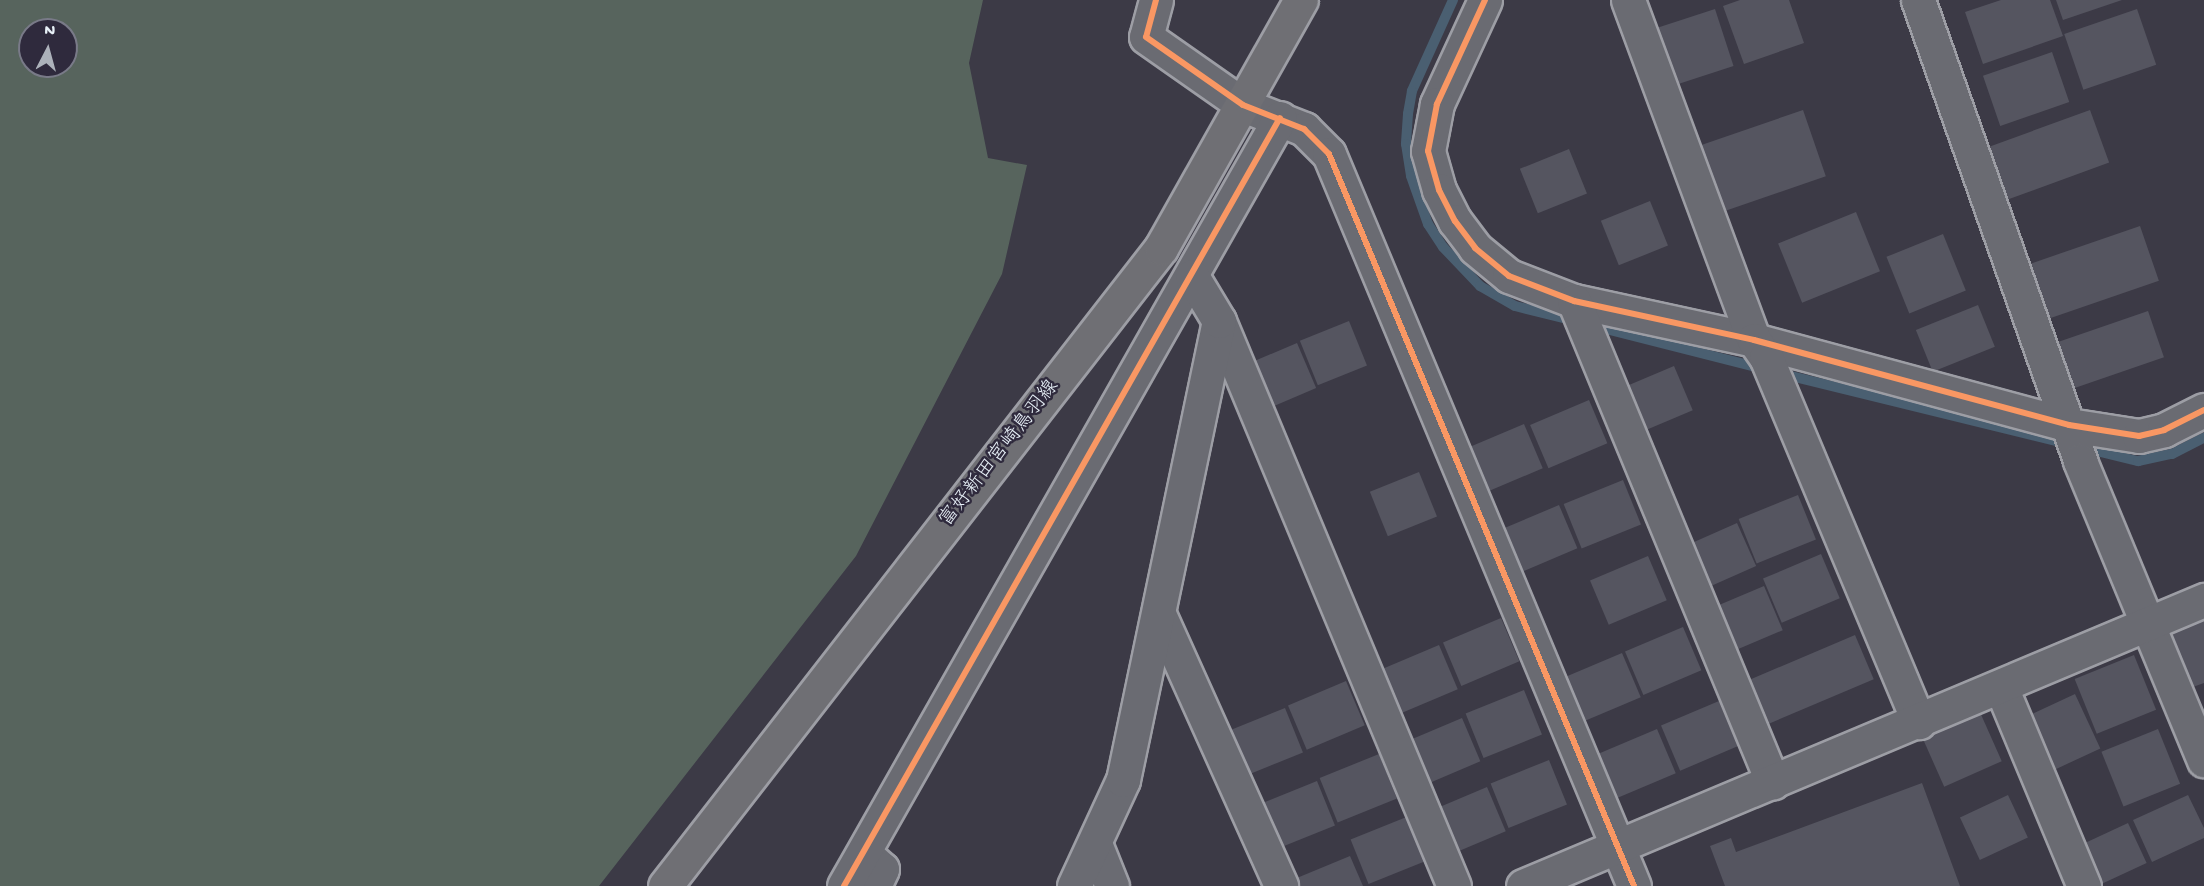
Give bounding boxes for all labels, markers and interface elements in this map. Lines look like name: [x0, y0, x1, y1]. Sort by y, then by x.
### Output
north arrow: [18, 18, 78, 78]
text: N: [44, 22, 56, 42]
street label: 富好新田宮崎鳥羽線: [935, 376, 1065, 532]

